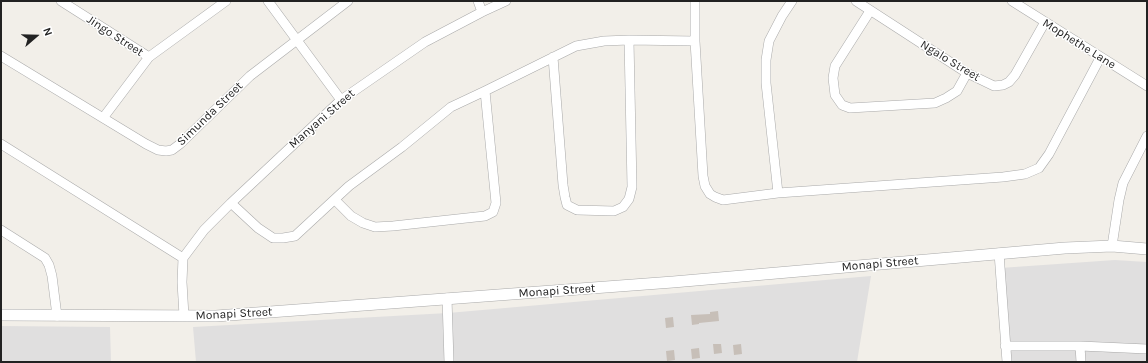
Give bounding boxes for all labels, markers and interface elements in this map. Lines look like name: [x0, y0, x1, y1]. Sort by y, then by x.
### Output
street label: Jingo Street: [84, 12, 146, 60]
north arrow: [16, 16, 56, 56]
street label: Mophethe Lane: [1040, 16, 1118, 72]
text: N: [40, 26, 55, 38]
street label: Ngalo Street: [917, 37, 983, 85]
street label: Simunda Street: [174, 79, 246, 149]
street label: Manyani Street: [286, 86, 358, 152]
street label: Monapi Street: [841, 253, 919, 275]
street label: Monapi Street: [518, 281, 596, 301]
street label: Monapi Street: [195, 305, 273, 323]

